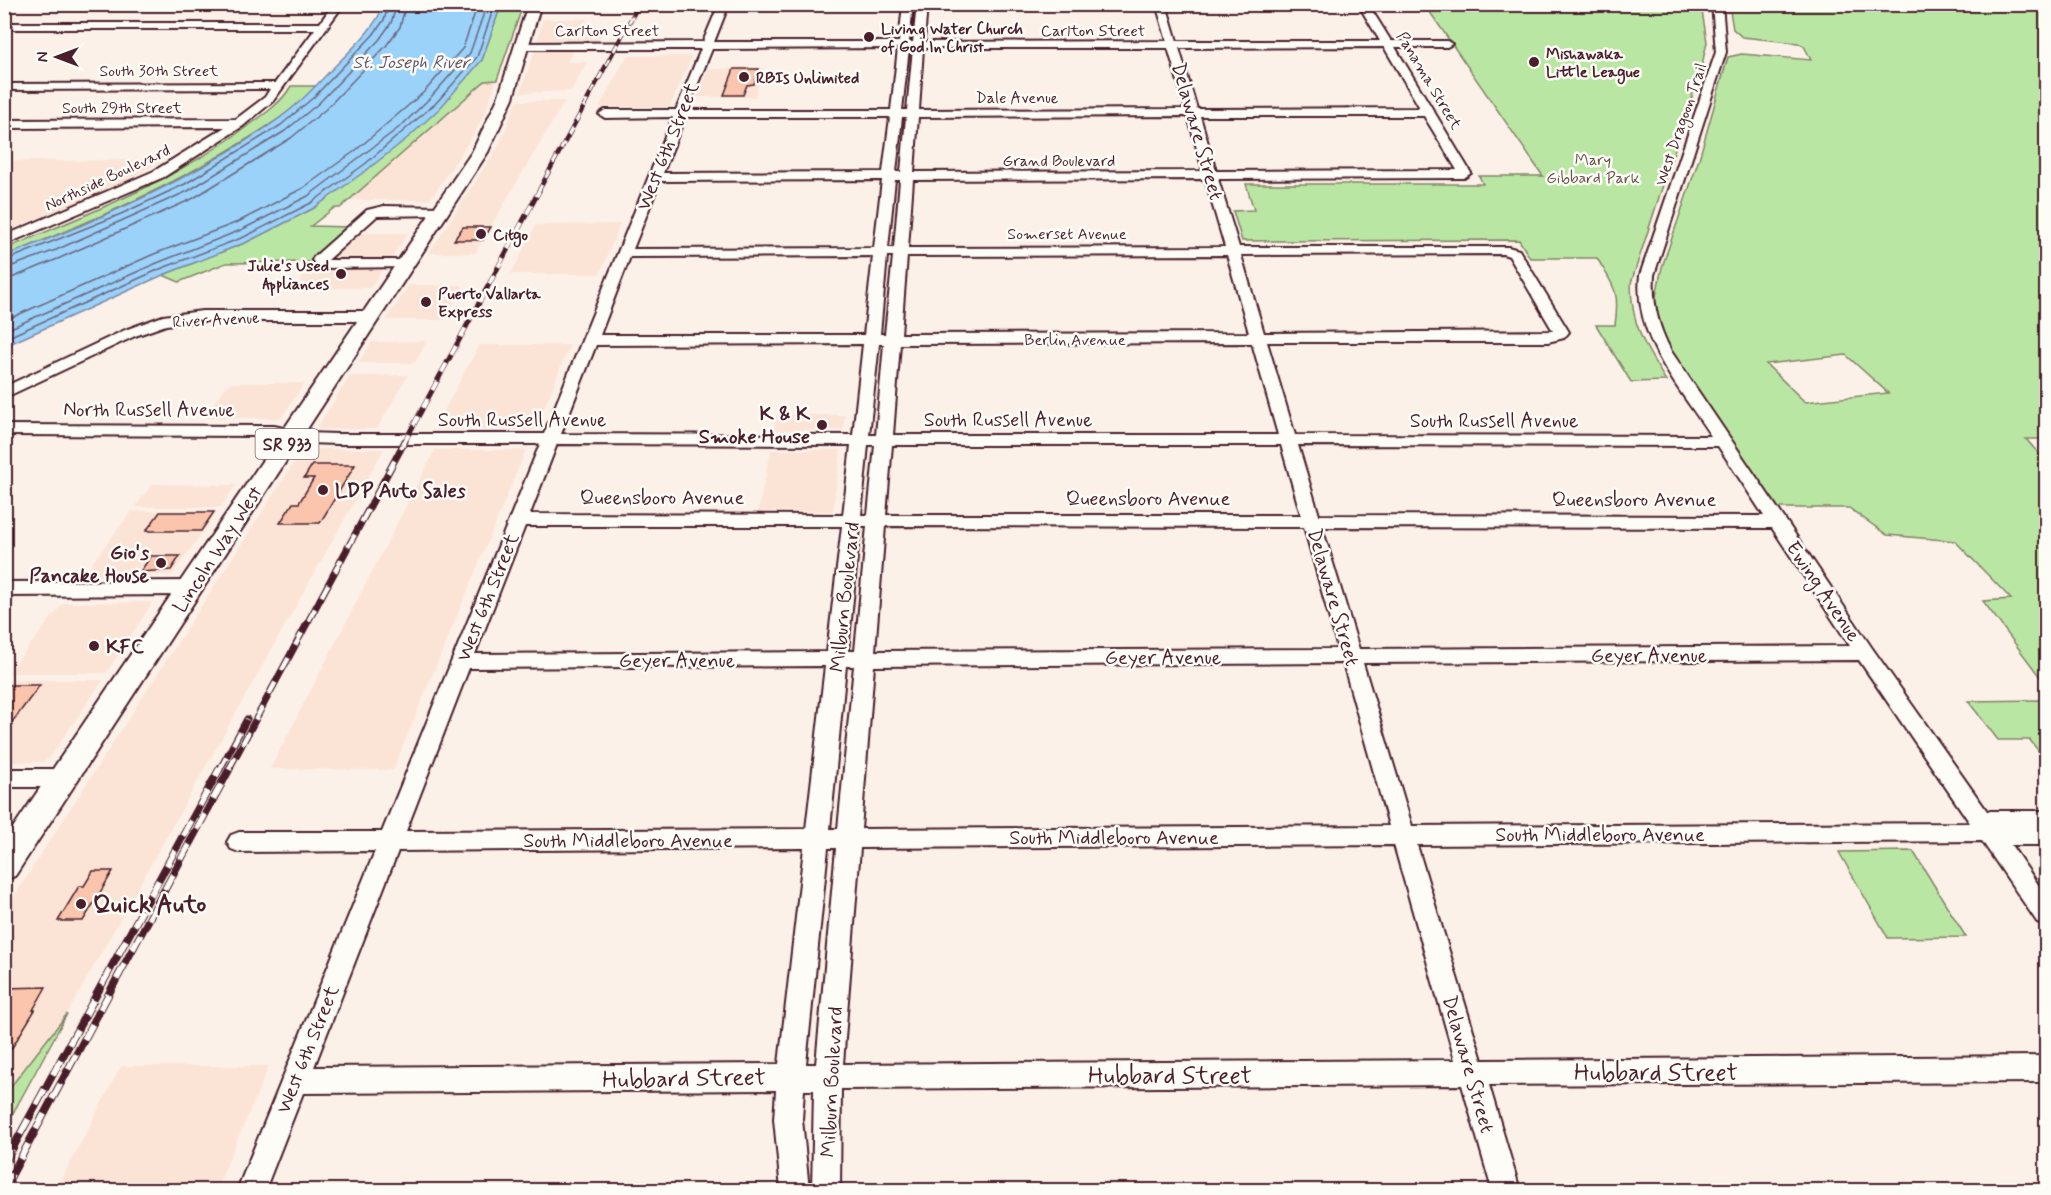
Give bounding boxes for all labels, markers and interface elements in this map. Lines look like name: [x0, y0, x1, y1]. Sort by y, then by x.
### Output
place label: Living Water Church of God In Christ: [881, 19, 1023, 58]
street label: Carlton Street: [555, 21, 660, 42]
street label: Carlton Street: [1041, 21, 1146, 42]
north arrow: [27, 27, 87, 87]
street label: Panama Street: [1391, 28, 1467, 134]
marker: Living Water Church of God In Christ: [862, 30, 876, 44]
place label: Mishawaka Little League: [1546, 44, 1640, 85]
water label: St. Joseph River: [352, 51, 472, 75]
text: N: [33, 52, 54, 62]
marker: Mishawaka Little League: [1527, 55, 1541, 69]
street label: Delaware Street: [1164, 59, 1229, 203]
street label: West Dragoon Trail: [1651, 60, 1713, 189]
street label: South 30th Street: [99, 61, 219, 82]
place label: RBIs Unlimited: [756, 68, 859, 89]
marker: RBIs Unlimited: [737, 70, 751, 84]
street label: West 6th Street: [630, 78, 706, 215]
street label: Dale Avenue: [976, 88, 1059, 109]
street label: South 29th Street: [62, 98, 183, 119]
street label: Northside Boulevard: [42, 140, 174, 217]
park label: Mary Gibbard Park: [1546, 150, 1640, 189]
street label: Grand Boulevard: [1003, 151, 1115, 172]
street label: Somerset Avenue: [1007, 224, 1127, 245]
place label: Citgo: [493, 225, 528, 248]
marker: Citgo: [474, 227, 488, 241]
place label: Julie's Used Appliances: [247, 256, 330, 296]
marker: Julie's Used Appliances: [334, 267, 348, 281]
place label: Puerto Vallarta Express: [438, 284, 541, 323]
marker: Puerto Vallarta Express: [419, 295, 433, 309]
street label: River Avenue: [172, 308, 261, 333]
street label: Berlin Avenue: [1024, 330, 1126, 351]
street label: North Russell Avenue: [63, 397, 235, 424]
place label: K & K Smoke House: [699, 401, 811, 451]
street label: South Russell Avenue: [438, 407, 606, 434]
street label: South Russell Avenue: [924, 407, 1092, 434]
street label: South Russell Avenue: [1410, 408, 1578, 435]
marker: K & K Smoke House: [815, 418, 829, 432]
road number: SR 933: [256, 429, 318, 459]
place label: LDP Auto Sales: [335, 478, 466, 505]
street label: Lincoln Way West: [167, 481, 269, 618]
marker: LDP Auto Sales: [316, 483, 330, 497]
street label: Queensboro Avenue: [580, 485, 744, 512]
street label: Queensboro Avenue: [1066, 486, 1230, 513]
street label: Queensboro Avenue: [1552, 487, 1716, 514]
street label: Milburn Boulevard: [824, 521, 867, 674]
street label: Delaware Street: [1300, 525, 1365, 669]
street label: West 6th Street: [450, 529, 526, 666]
street label: Ewing Avenue: [1778, 536, 1866, 648]
place label: Gio's Pancake House: [29, 540, 150, 590]
marker: Gio's Pancake House: [154, 556, 168, 570]
place label: KFC: [106, 634, 144, 661]
marker: KFC: [87, 639, 101, 653]
street label: Geyer Avenue: [1591, 643, 1707, 670]
street label: Geyer Avenue: [1105, 645, 1221, 672]
street label: Geyer Avenue: [619, 648, 735, 675]
street label: South Middleboro Avenue: [1495, 822, 1705, 849]
street label: South Middleboro Avenue: [1009, 825, 1219, 852]
street label: South Middleboro Avenue: [523, 828, 733, 855]
place label: Quick Auto: [93, 890, 207, 921]
marker: Quick Auto: [74, 897, 88, 911]
street label: West 6th Street: [270, 981, 346, 1118]
street label: Delaware Street: [1435, 992, 1500, 1136]
street label: Milburn Boulevard: [815, 1006, 850, 1158]
street label: Hubbard Street: [1574, 1058, 1738, 1089]
street label: Hubbard Street: [1088, 1061, 1252, 1092]
street label: Hubbard Street: [602, 1063, 766, 1096]

